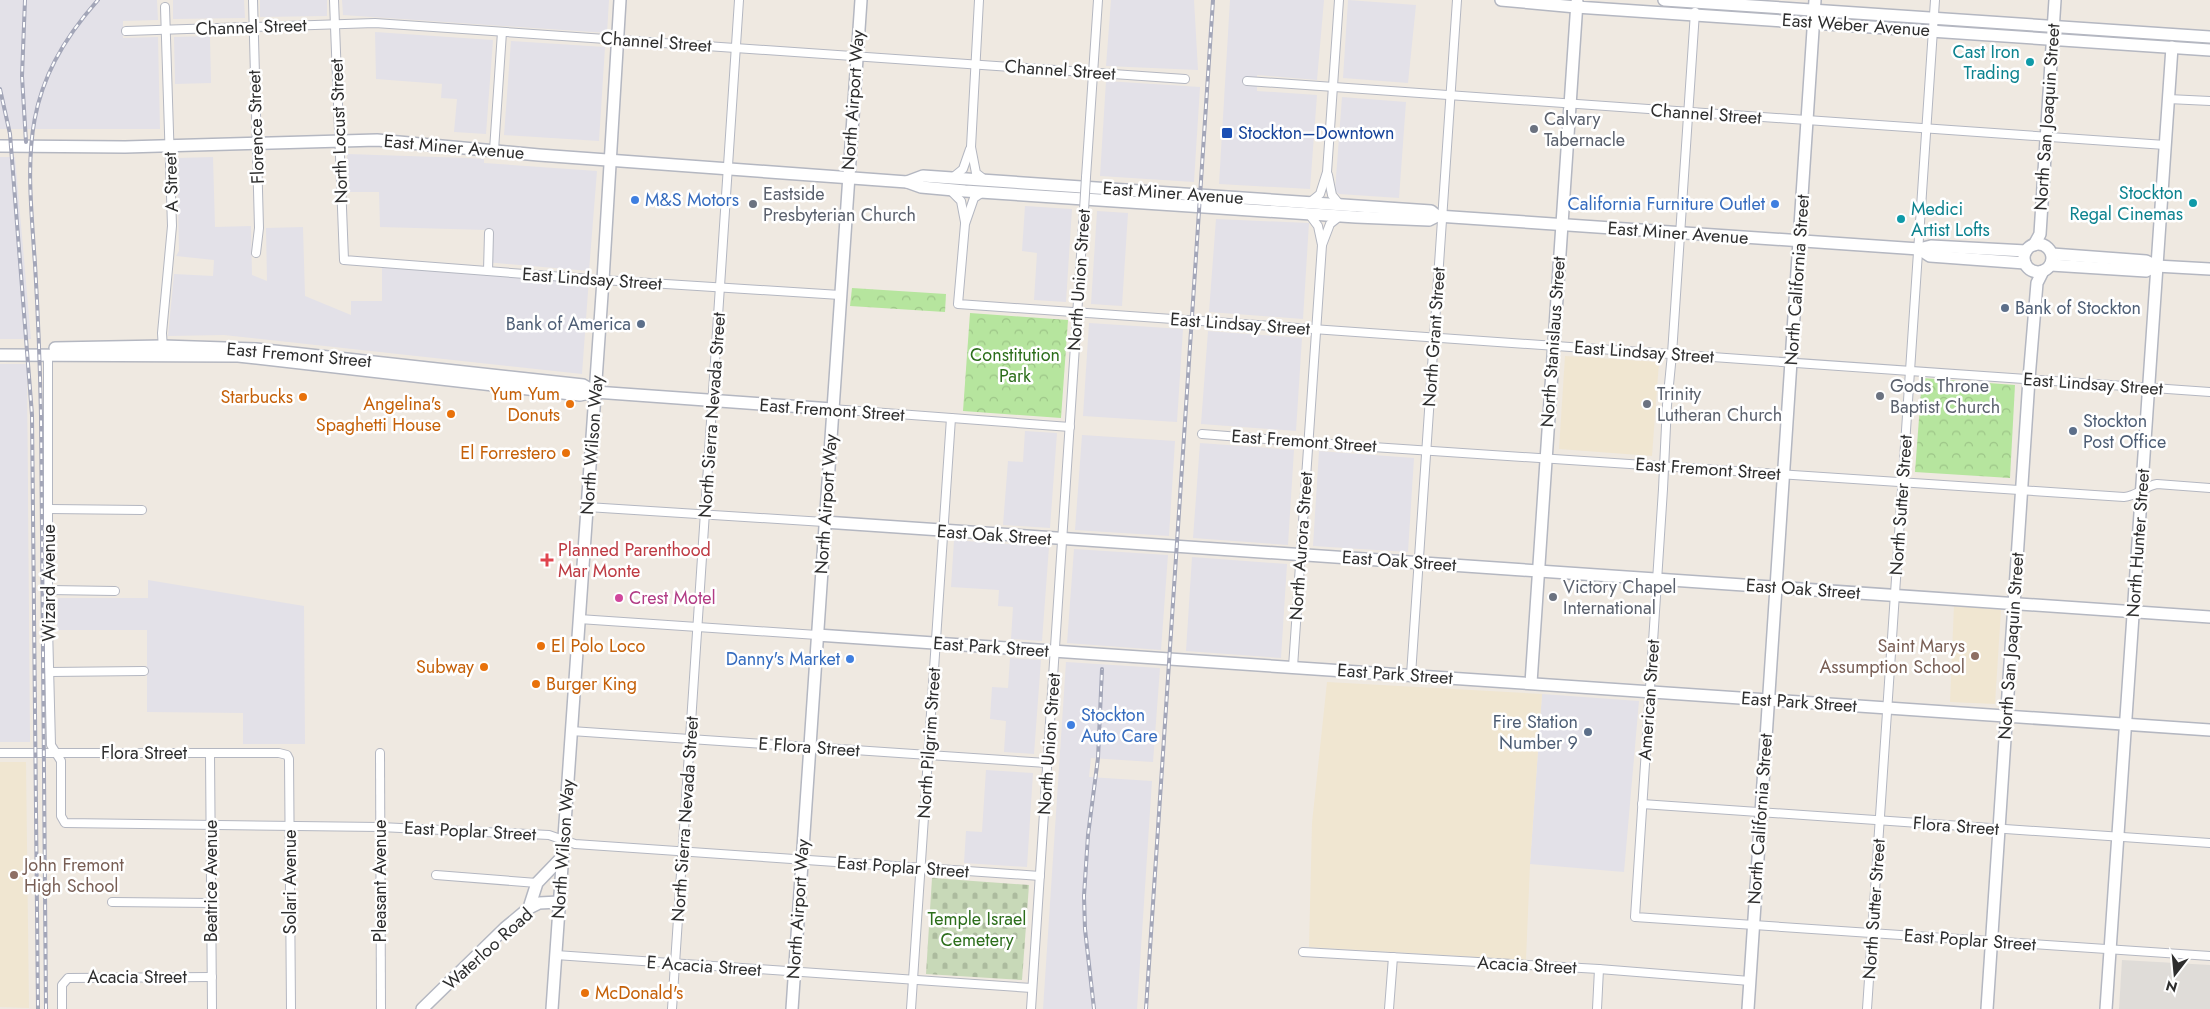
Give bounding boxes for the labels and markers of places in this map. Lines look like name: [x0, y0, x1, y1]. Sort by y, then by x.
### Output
place label: Cast Iron Trading: [1952, 39, 2020, 86]
marker: Cast Iron Trading: [2024, 56, 2036, 68]
place label: Calvary Tabernacle: [1544, 106, 1625, 153]
place label: Stockton–Downtown: [1238, 120, 1395, 146]
marker: Calvary Tabernacle: [1528, 123, 1540, 135]
marker: Stockton–Downtown: [1220, 126, 1234, 140]
place label: Stockton Regal Cinemas: [2070, 180, 2183, 227]
place label: Eastside Presbyterian Church: [763, 181, 916, 228]
place label: M&S Motors: [645, 187, 739, 213]
place label: California Furniture Outlet: [1567, 191, 1766, 217]
marker: M&S Motors: [629, 194, 641, 206]
place label: Medici Artist Lofts: [1911, 196, 1990, 243]
marker: Stockton Regal Cinemas: [2187, 197, 2199, 209]
marker: Eastside Presbyterian Church: [747, 198, 759, 210]
marker: California Furniture Outlet: [1769, 198, 1781, 210]
marker: Medici Artist Lofts: [1895, 213, 1907, 225]
place label: Bank of Stockton: [2015, 295, 2141, 321]
marker: Bank of Stockton: [1999, 302, 2011, 314]
place label: Bank of America: [506, 311, 631, 337]
marker: Bank of America: [635, 318, 647, 330]
place label: Gods Throne Baptist Church: [1890, 373, 2000, 420]
place label: Yum Yum Donuts: [490, 381, 560, 428]
place label: Trinity Lutheran Church: [1657, 381, 1782, 428]
place label: Starbucks: [220, 384, 293, 410]
marker: Gods Throne Baptist Church: [1874, 390, 1886, 402]
marker: Starbucks: [297, 391, 309, 403]
place label: Angelina's Spaghetti House: [316, 391, 441, 438]
marker: Yum Yum Donuts: [564, 398, 576, 410]
marker: Trinity Lutheran Church: [1641, 398, 1653, 410]
marker: Angelina's Spaghetti House: [445, 408, 457, 420]
place label: Stockton Post Office: [2083, 408, 2166, 455]
marker: Stockton Post Office: [2067, 425, 2079, 437]
place label: El Forrestero: [460, 440, 556, 466]
marker: El Forrestero: [560, 447, 572, 459]
place label: Planned Parenthood Mar Monte: [558, 537, 711, 584]
marker: Planned Parenthood Mar Monte: [540, 553, 554, 567]
place label: Victory Chapel International: [1563, 574, 1676, 621]
place label: Crest Motel: [629, 585, 716, 611]
marker: Victory Chapel International: [1547, 591, 1559, 603]
marker: Crest Motel: [613, 592, 625, 604]
place label: El Polo Loco: [551, 633, 645, 659]
place label: Saint Marys Assumption School: [1819, 633, 1965, 680]
marker: El Polo Loco: [535, 640, 547, 652]
place label: Danny's Market: [726, 646, 841, 672]
marker: Saint Marys Assumption School: [1969, 650, 1981, 662]
marker: Danny's Market: [844, 653, 856, 665]
place label: Subway: [416, 654, 474, 680]
marker: Subway: [478, 661, 490, 673]
place label: Burger King: [546, 671, 637, 697]
marker: Burger King: [530, 678, 542, 690]
place label: Stockton Auto Care: [1081, 702, 1158, 749]
place label: Fire Station Number 9: [1493, 709, 1578, 756]
marker: Stockton Auto Care: [1065, 719, 1077, 731]
marker: Fire Station Number 9: [1582, 726, 1594, 738]
place label: John Fremont High School: [22, 852, 125, 899]
marker: John Fremont High School: [8, 869, 20, 881]
place label: McDonald's: [595, 980, 683, 1006]
marker: McDonald's: [579, 987, 591, 999]

